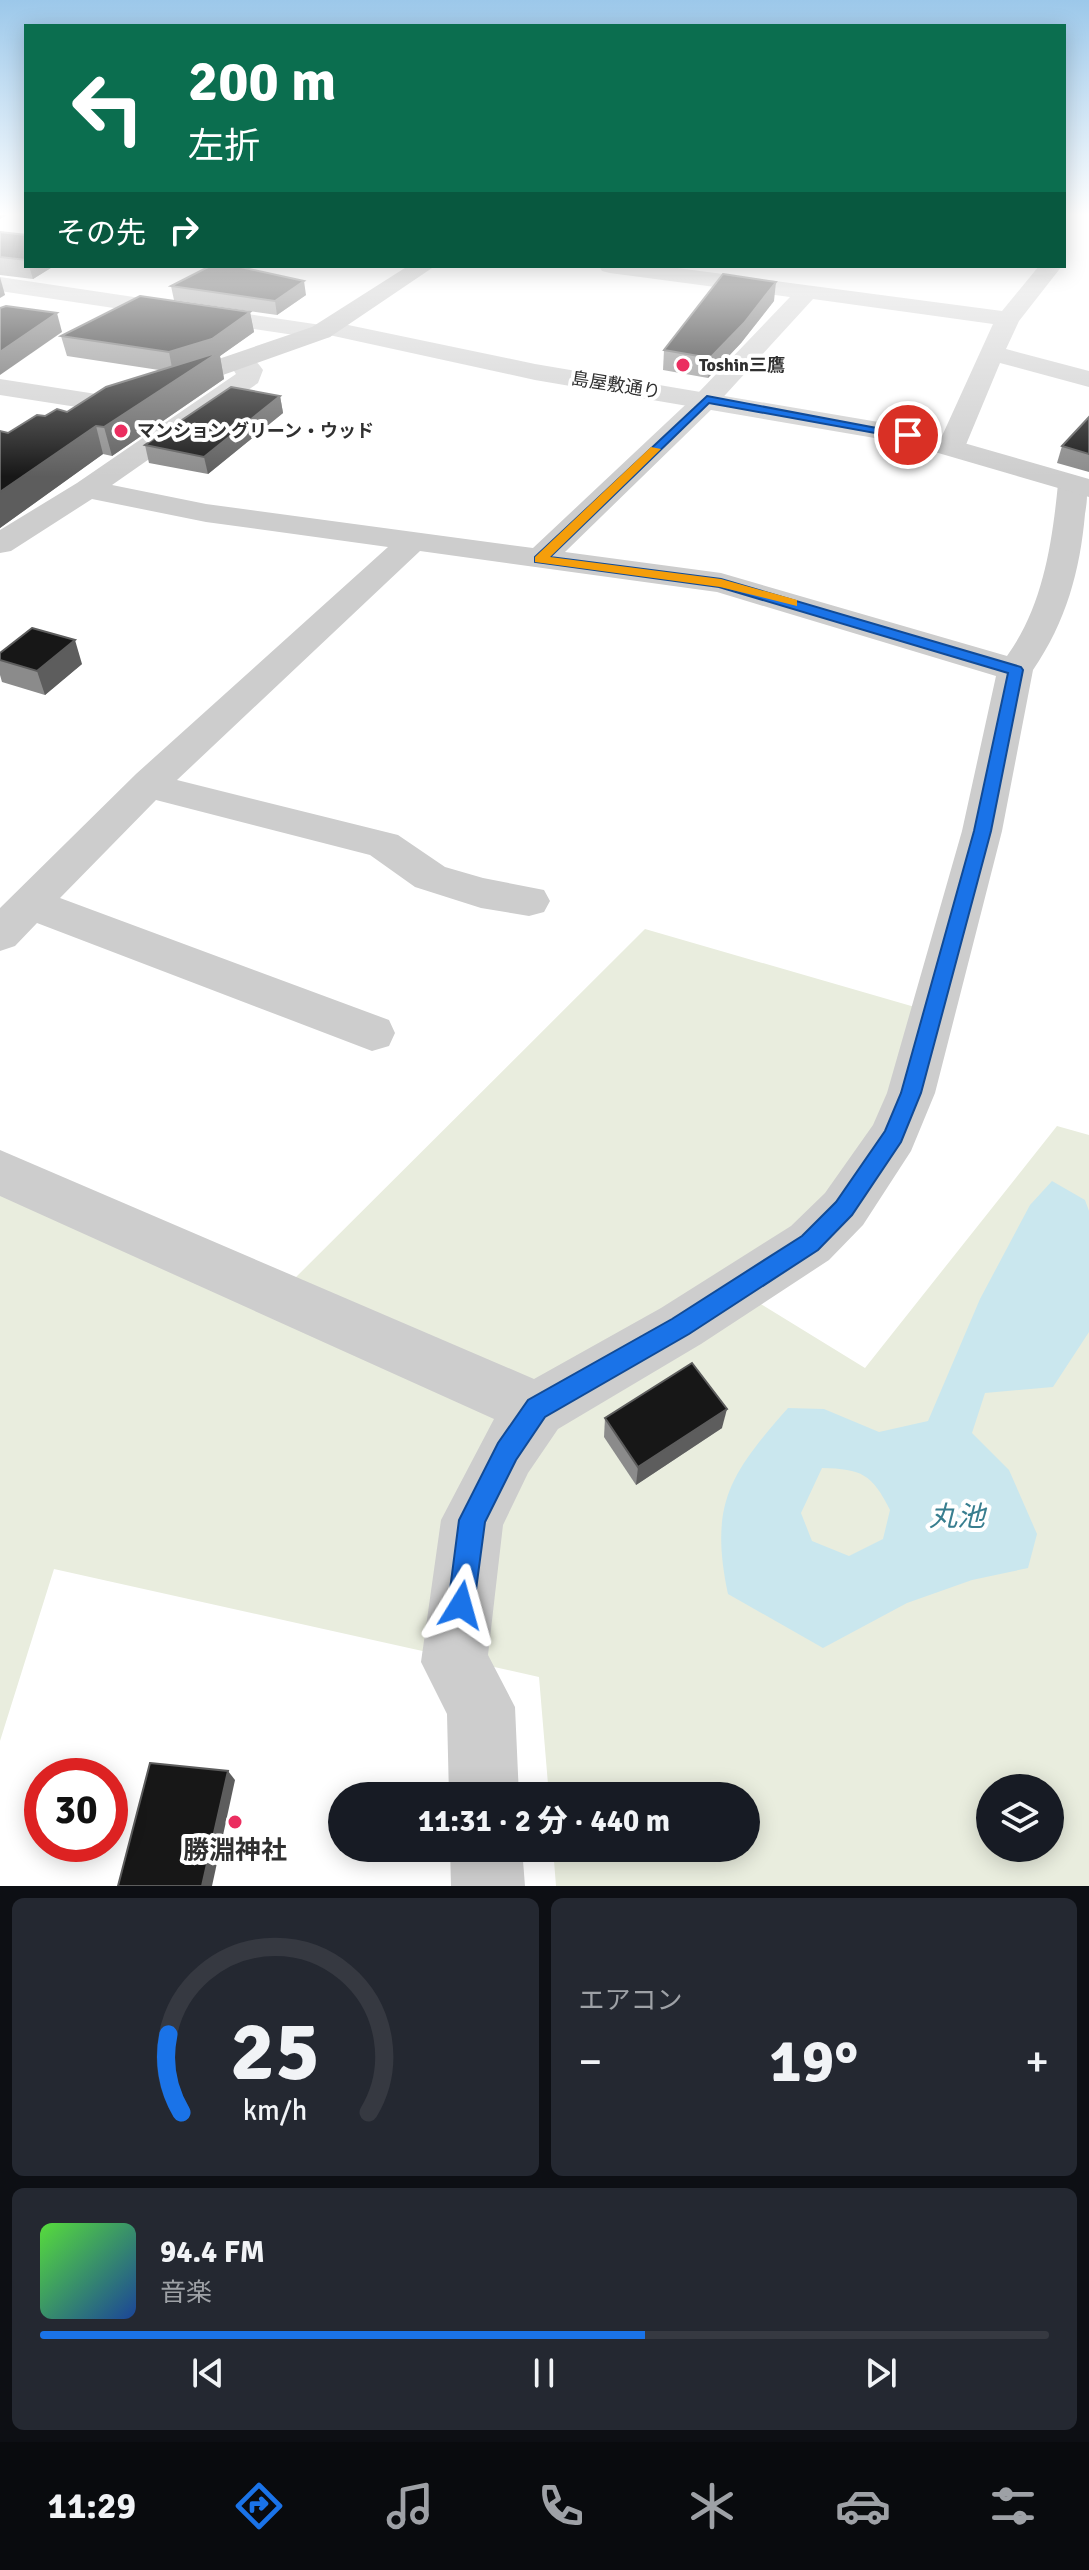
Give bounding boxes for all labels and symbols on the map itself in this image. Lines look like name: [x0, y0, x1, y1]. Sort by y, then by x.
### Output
place label: Toshin三鷹: [699, 354, 785, 376]
marker: Toshin三鷹: [674, 356, 692, 374]
street label: 島屋敷通り: [570, 367, 662, 403]
pin: [874, 401, 942, 469]
place label: マンション グリーン・ウッド: [137, 420, 374, 442]
marker: マンション グリーン・ウッド: [112, 422, 130, 440]
water label: 丸池: [929, 1500, 988, 1534]
position arrow: [419, 1563, 503, 1647]
speed limit sign: 30: [24, 1758, 128, 1862]
marker: 勝淵神社: [226, 1813, 244, 1831]
place label: 勝淵神社: [183, 1835, 287, 1867]

